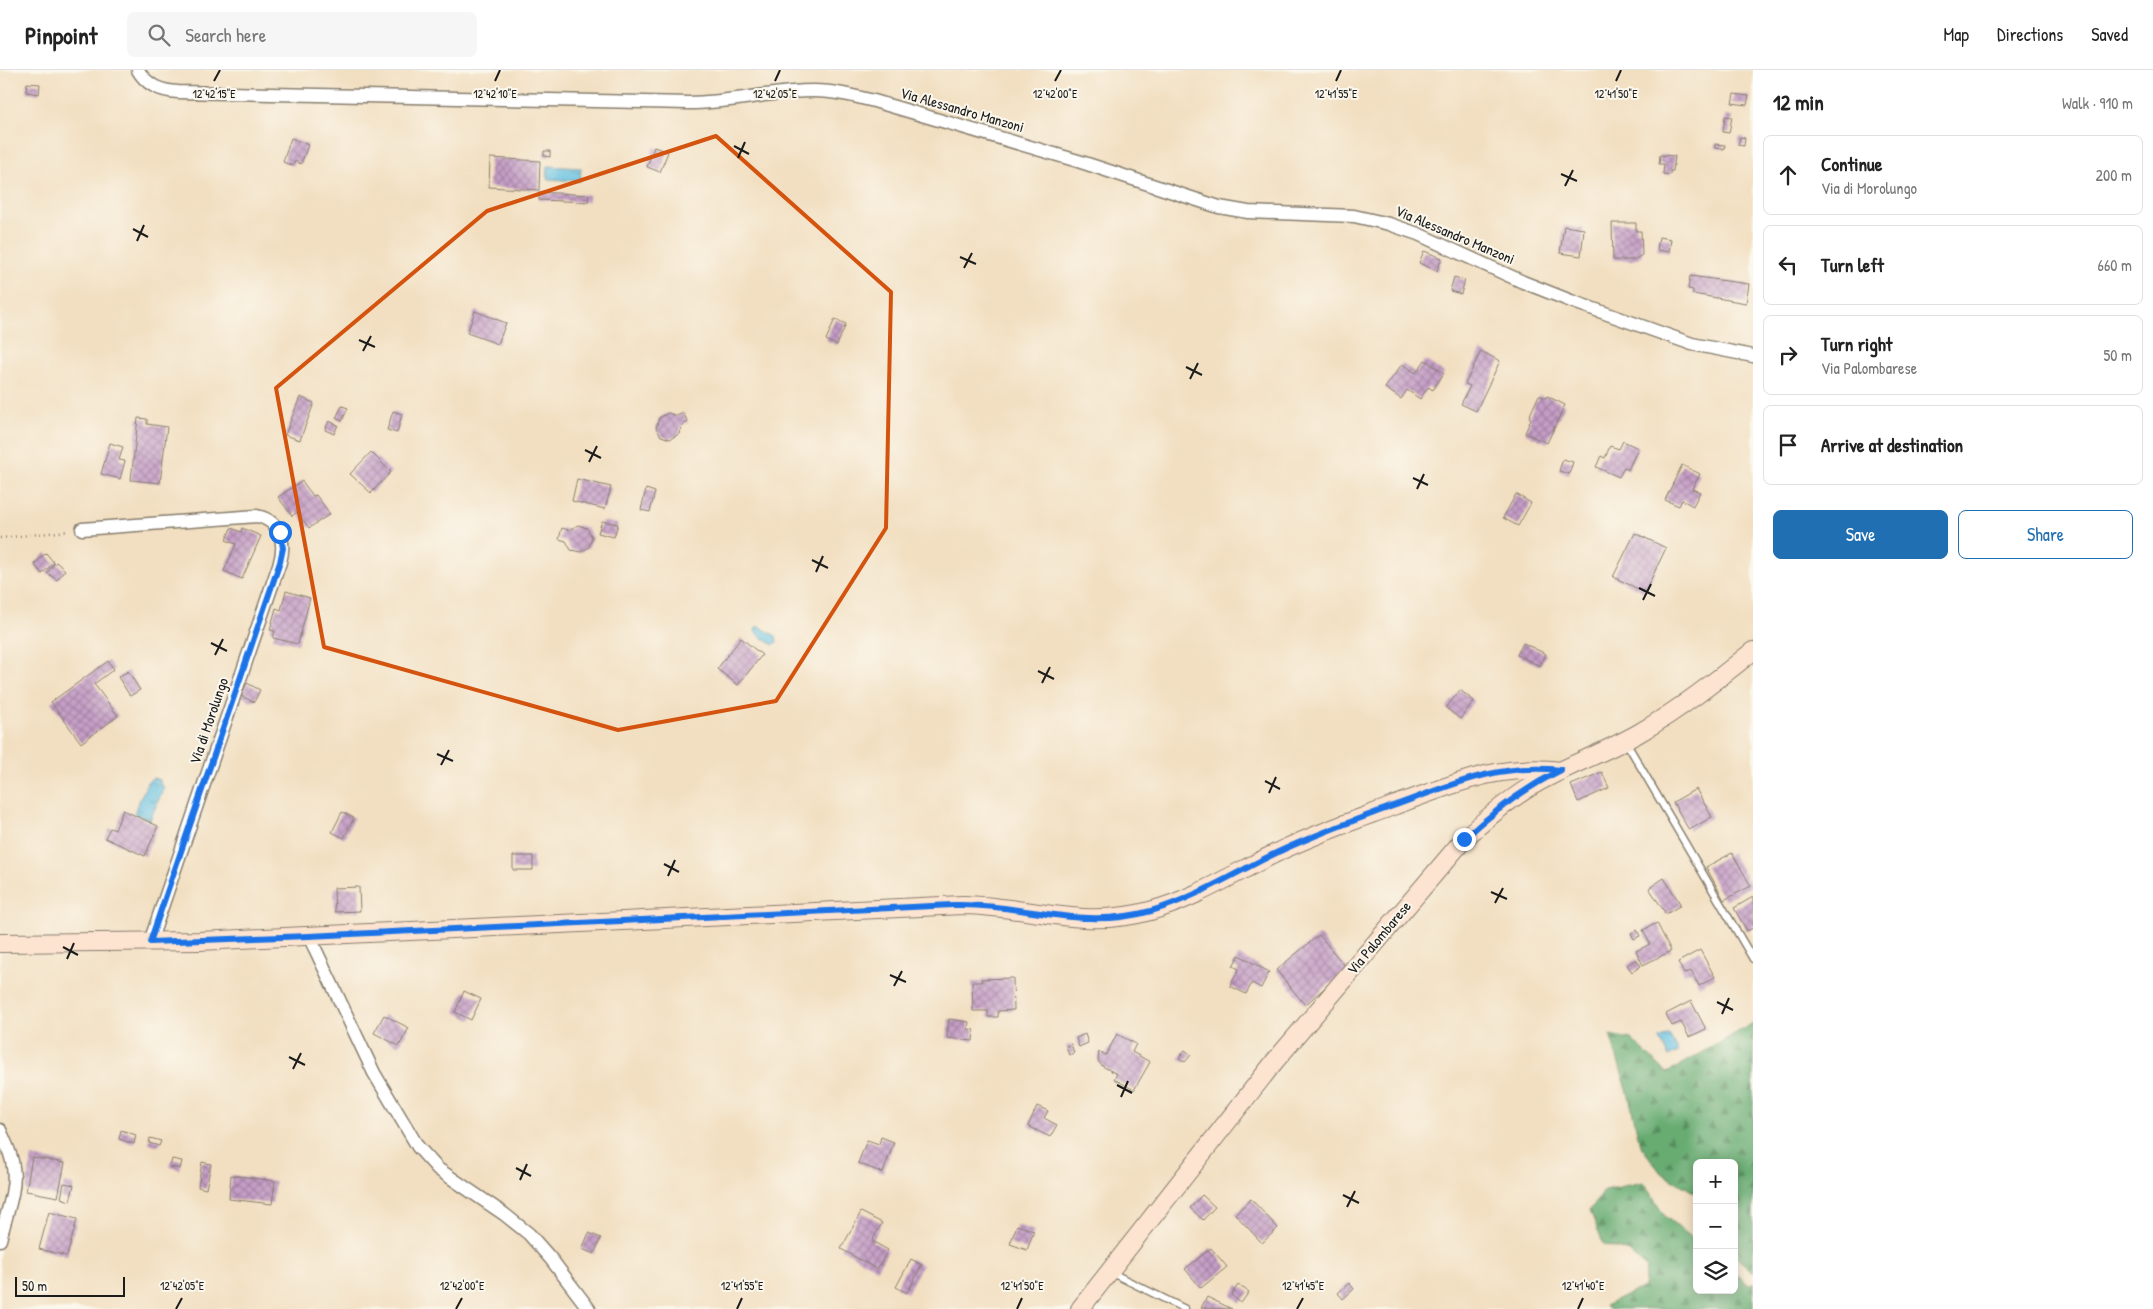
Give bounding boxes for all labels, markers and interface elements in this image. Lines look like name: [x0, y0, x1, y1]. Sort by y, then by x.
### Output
search box: [127, 12, 477, 57]
text: Pinpoint: [25, 19, 97, 51]
icon: search: [145, 21, 173, 49]
text: Search here: [185, 22, 266, 48]
text: Map: [1944, 22, 1969, 47]
text: Directions: [1997, 22, 2063, 47]
text: Saved: [2091, 22, 2128, 47]
street label: Via Alessandro Manzoni: [898, 82, 1027, 137]
text: 12°42'15"E: [192, 85, 236, 102]
text: 12°42'10"E: [473, 85, 517, 102]
text: 12°42'05"E: [753, 85, 798, 102]
text: 12°42'00"E: [1033, 85, 1078, 102]
text: 12°41'55"E: [1315, 85, 1358, 102]
text: 12°41'50"E: [1595, 85, 1638, 102]
text: 12 min: [1773, 88, 1824, 117]
text: Walk · 910 m: [2062, 92, 2133, 114]
text: Continue: [1821, 151, 1882, 177]
icon: ahead: [1774, 161, 1802, 189]
text: 200 m: [2096, 164, 2132, 186]
text: Via di Morolungo: [1821, 177, 1917, 199]
street label: Via Alessandro Manzoni: [1392, 200, 1518, 269]
icon: left: [1774, 251, 1802, 279]
text: Turn left: [1821, 252, 1884, 278]
text: 660 m: [2098, 254, 2132, 276]
text: Turn right: [1821, 331, 1892, 357]
icon: right: [1774, 341, 1802, 369]
text: 50 m: [2104, 344, 2132, 366]
text: Via Palombarese: [1821, 357, 1917, 379]
icon: arrive: [1774, 431, 1802, 459]
text: Arrive at destination: [1821, 432, 1963, 458]
button: Save: [1773, 510, 1948, 559]
button: Share: [1958, 510, 2133, 559]
route start: [269, 521, 292, 544]
street label: Via di Morolungo: [184, 675, 233, 767]
route end: [1453, 828, 1476, 851]
street label: Via Palombarese: [1342, 896, 1416, 979]
map controls: [1693, 1159, 1738, 1294]
button: +: [1693, 1159, 1738, 1204]
button: −: [1693, 1204, 1738, 1249]
button: layers: [1693, 1249, 1738, 1294]
scale bar: [15, 1274, 125, 1297]
text: 50 m: [22, 1276, 47, 1295]
text: 12°42'05"E: [160, 1277, 205, 1294]
text: 12°42'00"E: [440, 1277, 485, 1294]
text: 12°41'55"E: [721, 1277, 764, 1294]
text: 12°41'50"E: [1001, 1277, 1044, 1294]
text: 12°41'45"E: [1282, 1277, 1325, 1294]
text: 12°41'40"E: [1562, 1277, 1605, 1294]

